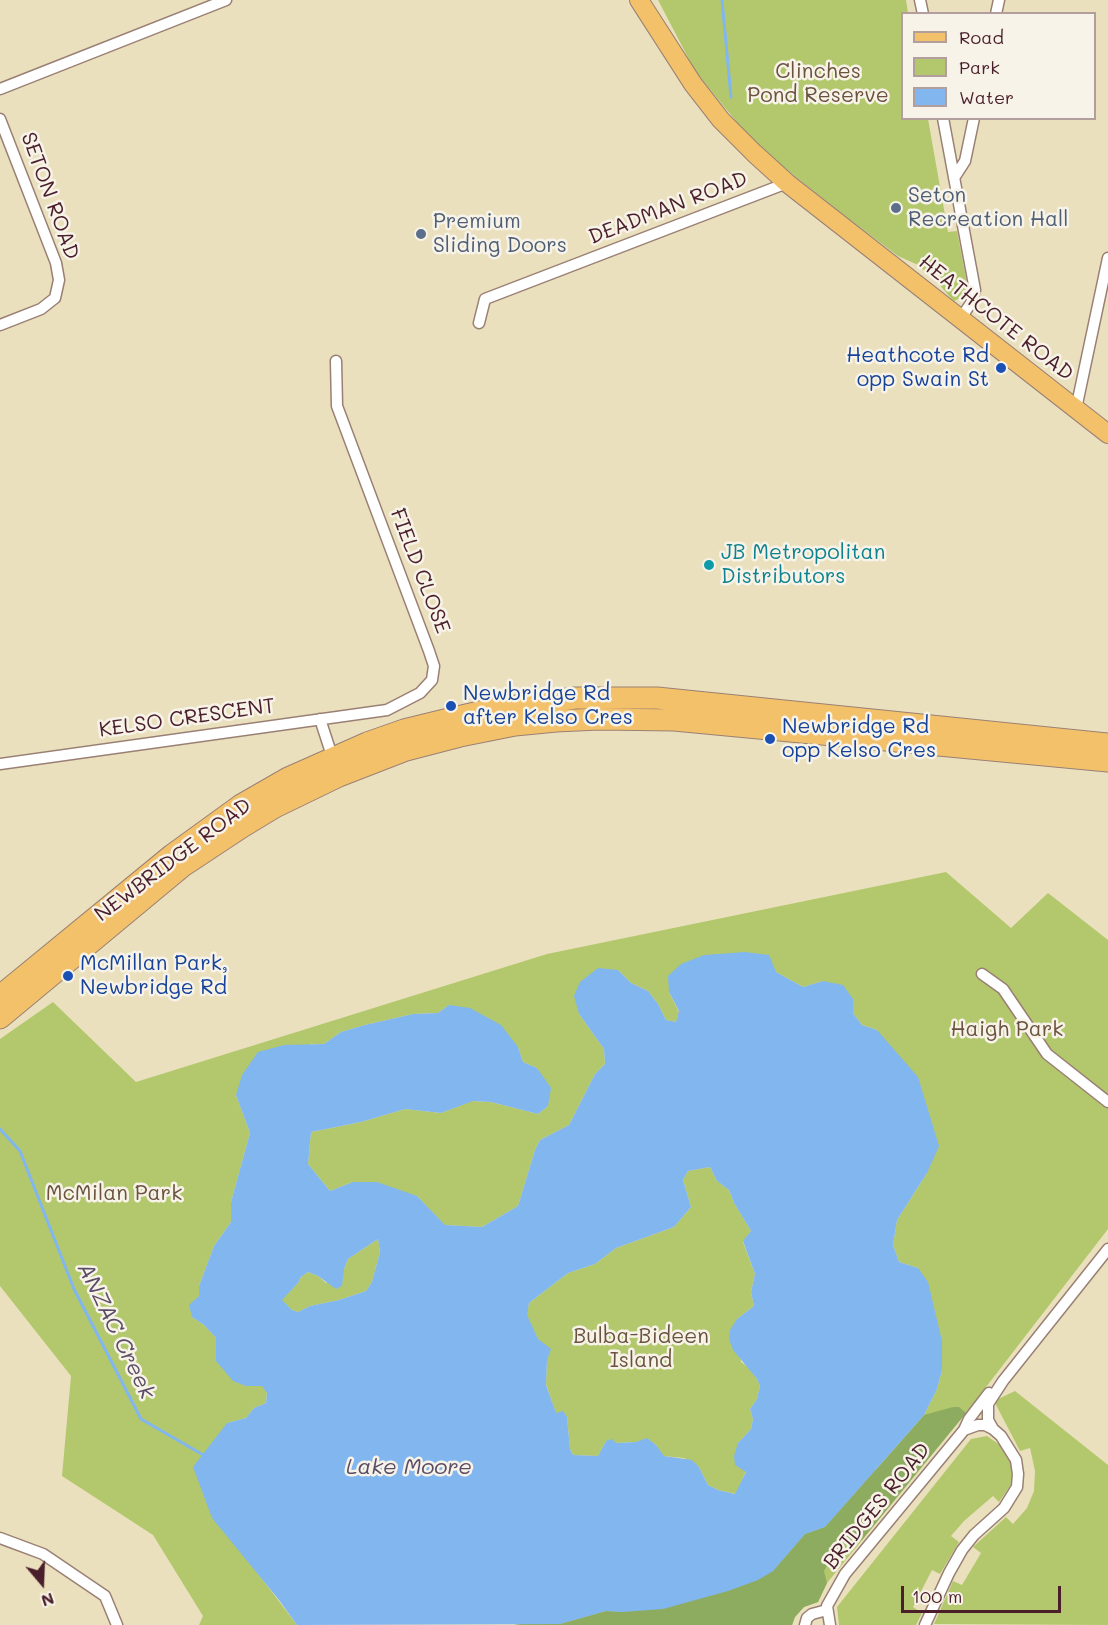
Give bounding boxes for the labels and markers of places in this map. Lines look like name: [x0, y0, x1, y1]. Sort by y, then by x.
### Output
place label: Seton Recreation Hall: [908, 183, 1069, 233]
marker: Seton Recreation Hall: [889, 201, 903, 215]
place label: Premium Sliding Doors: [433, 209, 567, 259]
marker: Premium Sliding Doors: [414, 227, 428, 241]
place label: Heathcote Rd opp Swain St: [846, 343, 989, 393]
marker: Heathcote Rd opp Swain St: [994, 361, 1008, 375]
place label: JB Metropolitan Distributors: [721, 540, 885, 590]
marker: JB Metropolitan Distributors: [702, 558, 716, 572]
place label: Newbridge Rd after Kelso Cres: [463, 681, 633, 731]
marker: Newbridge Rd after Kelso Cres: [444, 699, 458, 713]
place label: Newbridge Rd opp Kelso Cres: [782, 714, 936, 764]
marker: Newbridge Rd opp Kelso Cres: [763, 732, 777, 746]
place label: McMillan Park, Newbridge Rd: [80, 951, 228, 1001]
marker: McMillan Park, Newbridge Rd: [61, 969, 75, 983]

